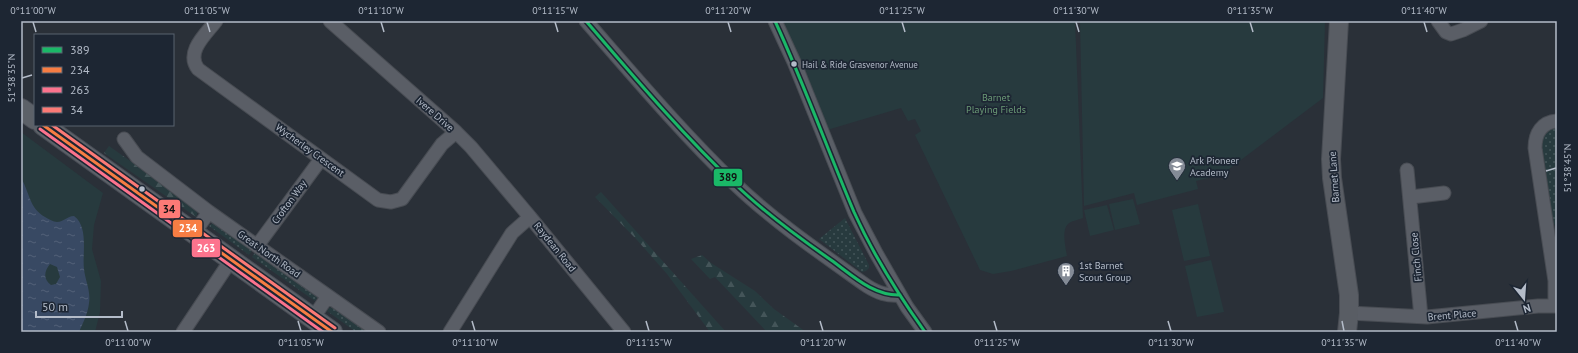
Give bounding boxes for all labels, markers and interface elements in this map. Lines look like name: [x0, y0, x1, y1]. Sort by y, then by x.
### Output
text: 0°11'00"W: [10, 4, 57, 17]
text: 0°11'05"W: [184, 4, 231, 17]
text: 0°11'10"W: [358, 4, 405, 17]
text: 0°11'15"W: [532, 4, 579, 17]
text: 0°11'20"W: [705, 4, 752, 17]
text: 0°11'25"W: [879, 4, 926, 17]
text: 0°11'30"W: [1053, 4, 1100, 17]
text: 0°11'35"W: [1227, 4, 1274, 17]
text: 0°11'40"W: [1401, 4, 1448, 17]
legend: [34, 34, 174, 126]
text: 389: [70, 42, 90, 57]
text: 51°38'35"N: [5, 53, 18, 103]
marker: Hail & Ride Grasvenor Avenue: [789, 59, 799, 69]
place label: Hail & Ride Grasvenor Avenue: [802, 59, 918, 70]
text: 234: [70, 62, 90, 77]
text: 263: [70, 82, 90, 97]
park label: Barnet Playing Fields: [966, 91, 1026, 116]
street label: Ivere Drive: [413, 94, 457, 134]
text: 34: [70, 102, 84, 117]
street label: Wycherley Crescent: [273, 121, 348, 180]
text: 51°38'45"N: [1561, 143, 1574, 193]
street label: Barnet Lane: [1326, 151, 1342, 203]
place label: Ark Pioneer Academy: [1190, 154, 1240, 179]
school or university icon: Ark Pioneer Academy: [1167, 156, 1187, 181]
line badge: 389: [713, 168, 743, 187]
text: 389: [719, 170, 737, 184]
street label: Crofton Way: [269, 177, 310, 227]
unlabelled marker: [137, 184, 147, 194]
line badge: 34: [158, 199, 181, 219]
text: 34: [163, 202, 176, 216]
line badge: 234: [172, 219, 203, 238]
street label: Raydean Road: [531, 220, 579, 274]
text: 234: [179, 221, 198, 235]
street label: Great North Road: [235, 227, 303, 281]
street label: Finch Close: [1407, 232, 1425, 282]
line badge: 263: [191, 238, 221, 258]
text: 263: [197, 241, 215, 255]
place label: 1st Barnet Scout Group: [1079, 259, 1131, 284]
building icon: 1st Barnet Scout Group: [1056, 261, 1076, 286]
north arrow: [1504, 279, 1544, 319]
scale bar: [36, 293, 122, 319]
text: 50 m: [42, 299, 68, 314]
text: N: [1521, 301, 1532, 316]
street label: Brent Place: [1427, 306, 1477, 324]
text: 0°11'00"W: [105, 336, 152, 349]
text: 0°11'05"W: [278, 336, 325, 349]
text: 0°11'10"W: [452, 336, 499, 349]
text: 0°11'15"W: [626, 336, 673, 349]
text: 0°11'20"W: [800, 336, 847, 349]
text: 0°11'25"W: [974, 336, 1021, 349]
text: 0°11'30"W: [1148, 336, 1195, 349]
text: 0°11'35"W: [1321, 336, 1368, 349]
text: 0°11'40"W: [1495, 336, 1542, 349]

